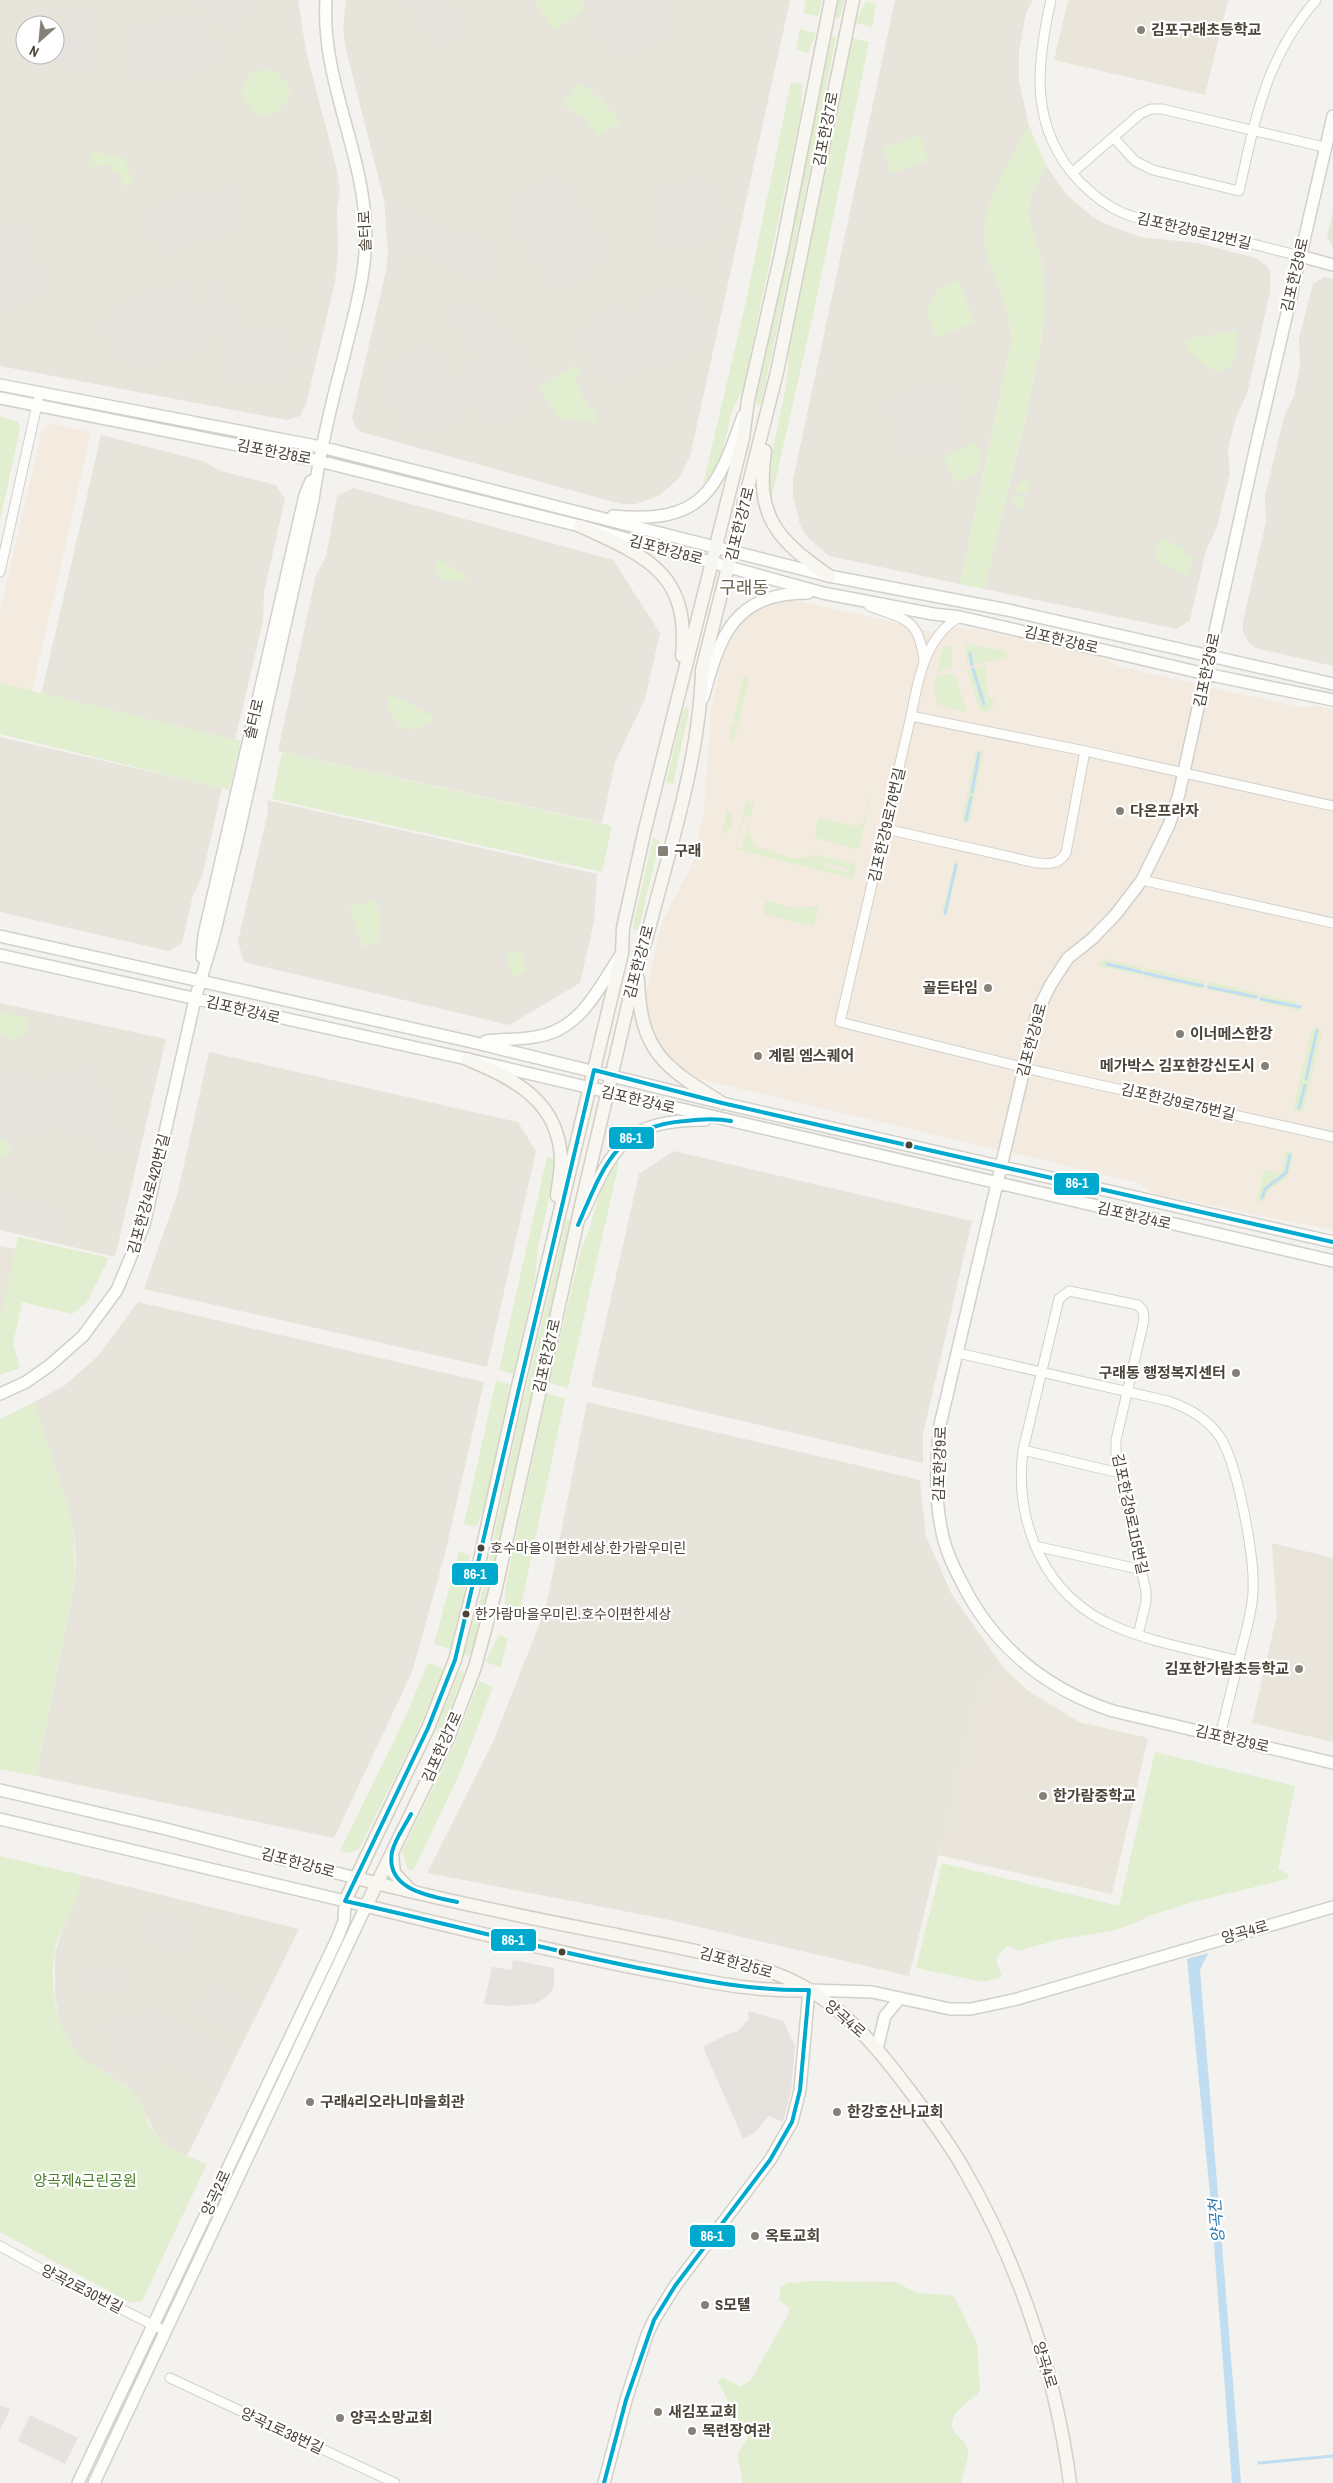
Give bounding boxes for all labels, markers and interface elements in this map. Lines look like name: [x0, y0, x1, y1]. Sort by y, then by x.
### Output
north arrow: [15, 15, 65, 65]
place label: 김포구래초등학교: [1151, 19, 1262, 40]
marker: 김포구래초등학교: [1135, 24, 1147, 36]
text: N: [26, 42, 42, 61]
street label: 김포한강7로: [808, 90, 843, 168]
street label: 김포한강9로12번길: [1135, 207, 1254, 254]
street label: 솔터로: [353, 210, 376, 252]
street label: 김포한강9로: [1276, 236, 1313, 314]
street label: 김포한강8로: [235, 434, 313, 469]
street label: 김포한강7로: [720, 485, 759, 563]
street label: 김포한강8로: [627, 530, 705, 569]
district label: 구래동: [719, 575, 769, 600]
street label: 김포한강8로: [1022, 621, 1100, 658]
street label: 김포한강9로: [1188, 631, 1225, 709]
street label: 솔터로: [239, 696, 268, 741]
street label: 김포한강9로76번길: [863, 765, 910, 884]
place label: 다온프라자: [1130, 800, 1199, 821]
marker: 다온프라자: [1114, 805, 1126, 817]
place label: 구래: [674, 840, 702, 861]
marker: 구래: [656, 844, 670, 858]
street label: 김포한강7로: [619, 923, 658, 1001]
place label: 골든타임: [923, 977, 978, 998]
marker: 골든타임: [982, 982, 994, 994]
street label: 김포한강4로: [204, 991, 282, 1028]
street label: 김포한강9로: [1012, 1001, 1051, 1079]
place label: 이너메스한강: [1190, 1023, 1273, 1044]
marker: 이너메스한강: [1174, 1028, 1186, 1040]
place label: 계림 엠스퀘어: [768, 1045, 854, 1066]
marker: 계림 엠스퀘어: [752, 1050, 764, 1062]
place label: 메가박스 김포한강신도시: [1100, 1055, 1255, 1076]
marker: 메가박스 김포한강신도시: [1259, 1060, 1271, 1072]
street label: 김포한강9로75번길: [1119, 1078, 1238, 1125]
street label: 김포한강4로: [599, 1081, 677, 1118]
line badge: 86-1: [608, 1126, 655, 1150]
text: 86-1: [620, 1129, 643, 1147]
street label: 김포한강4로420번길: [122, 1131, 175, 1256]
unlabelled marker: [904, 1140, 914, 1150]
line badge: 86-1: [1053, 1172, 1100, 1196]
text: 86-1: [1066, 1174, 1089, 1192]
street label: 김포한강4로: [1095, 1197, 1173, 1234]
street label: 김포한강7로: [528, 1317, 565, 1395]
place label: 구래동 행정복지센터: [1098, 1362, 1226, 1383]
marker: 구래동 행정복지센터: [1230, 1367, 1242, 1379]
street label: 김포한강9로: [928, 1426, 951, 1502]
street label: 김포한강9로115번길: [1107, 1452, 1154, 1576]
place label: 호수마을이편한세상.한가람우미린: [490, 1539, 686, 1557]
marker: 호수마을이편한세상.한가람우미린: [476, 1543, 486, 1553]
line badge: 86-1: [451, 1562, 499, 1586]
text: 86-1: [464, 1565, 487, 1583]
place label: 한가람마을우미린.호수이편한세상: [475, 1605, 672, 1623]
marker: 한가람마을우미린.호수이편한세상: [461, 1609, 471, 1619]
place label: 김포한가람초등학교: [1165, 1658, 1289, 1679]
marker: 김포한가람초등학교: [1293, 1663, 1305, 1675]
street label: 김포한강7로: [417, 1708, 467, 1786]
street label: 김포한강9로: [1193, 1720, 1271, 1757]
place label: 한가람중학교: [1053, 1785, 1136, 1806]
marker: 한가람중학교: [1037, 1790, 1049, 1802]
street label: 김포한강5로: [259, 1843, 337, 1882]
street label: 양곡4로: [1219, 1915, 1271, 1948]
line badge: 86-1: [490, 1928, 537, 1952]
text: 86-1: [502, 1931, 525, 1949]
street label: 김포한강5로: [697, 1942, 775, 1983]
unlabelled marker: [557, 1947, 567, 1957]
street label: 양곡4로: [820, 1995, 870, 2042]
place label: 구래4리오라니마을회관: [320, 2091, 465, 2112]
marker: 구래4리오라니마을회관: [304, 2096, 316, 2108]
place label: 한강호산나교회: [847, 2101, 944, 2122]
marker: 한강호산나교회: [831, 2106, 843, 2118]
street label: 양곡2로: [196, 2166, 235, 2219]
park label: 양곡제4근린공원: [33, 2170, 137, 2191]
water label: 양곡천: [1203, 2196, 1229, 2244]
line badge: 86-1: [689, 2224, 736, 2248]
place label: 옥토교회: [765, 2225, 820, 2246]
text: 86-1: [701, 2227, 724, 2245]
marker: 옥토교회: [749, 2230, 761, 2242]
street label: 양곡2로30번길: [38, 2259, 127, 2318]
place label: S모텔: [715, 2294, 751, 2315]
marker: S모텔: [699, 2299, 711, 2311]
street label: 양곡4로: [1028, 2339, 1063, 2391]
place label: 새김포교회: [668, 2401, 737, 2422]
street label: 양곡1로38번길: [237, 2402, 327, 2459]
marker: 새김포교회: [652, 2406, 664, 2418]
place label: 양곡소망교회: [350, 2407, 433, 2428]
marker: 양곡소망교회: [334, 2412, 346, 2424]
place label: 목련장여관: [702, 2420, 771, 2441]
marker: 목련장여관: [686, 2425, 698, 2437]

